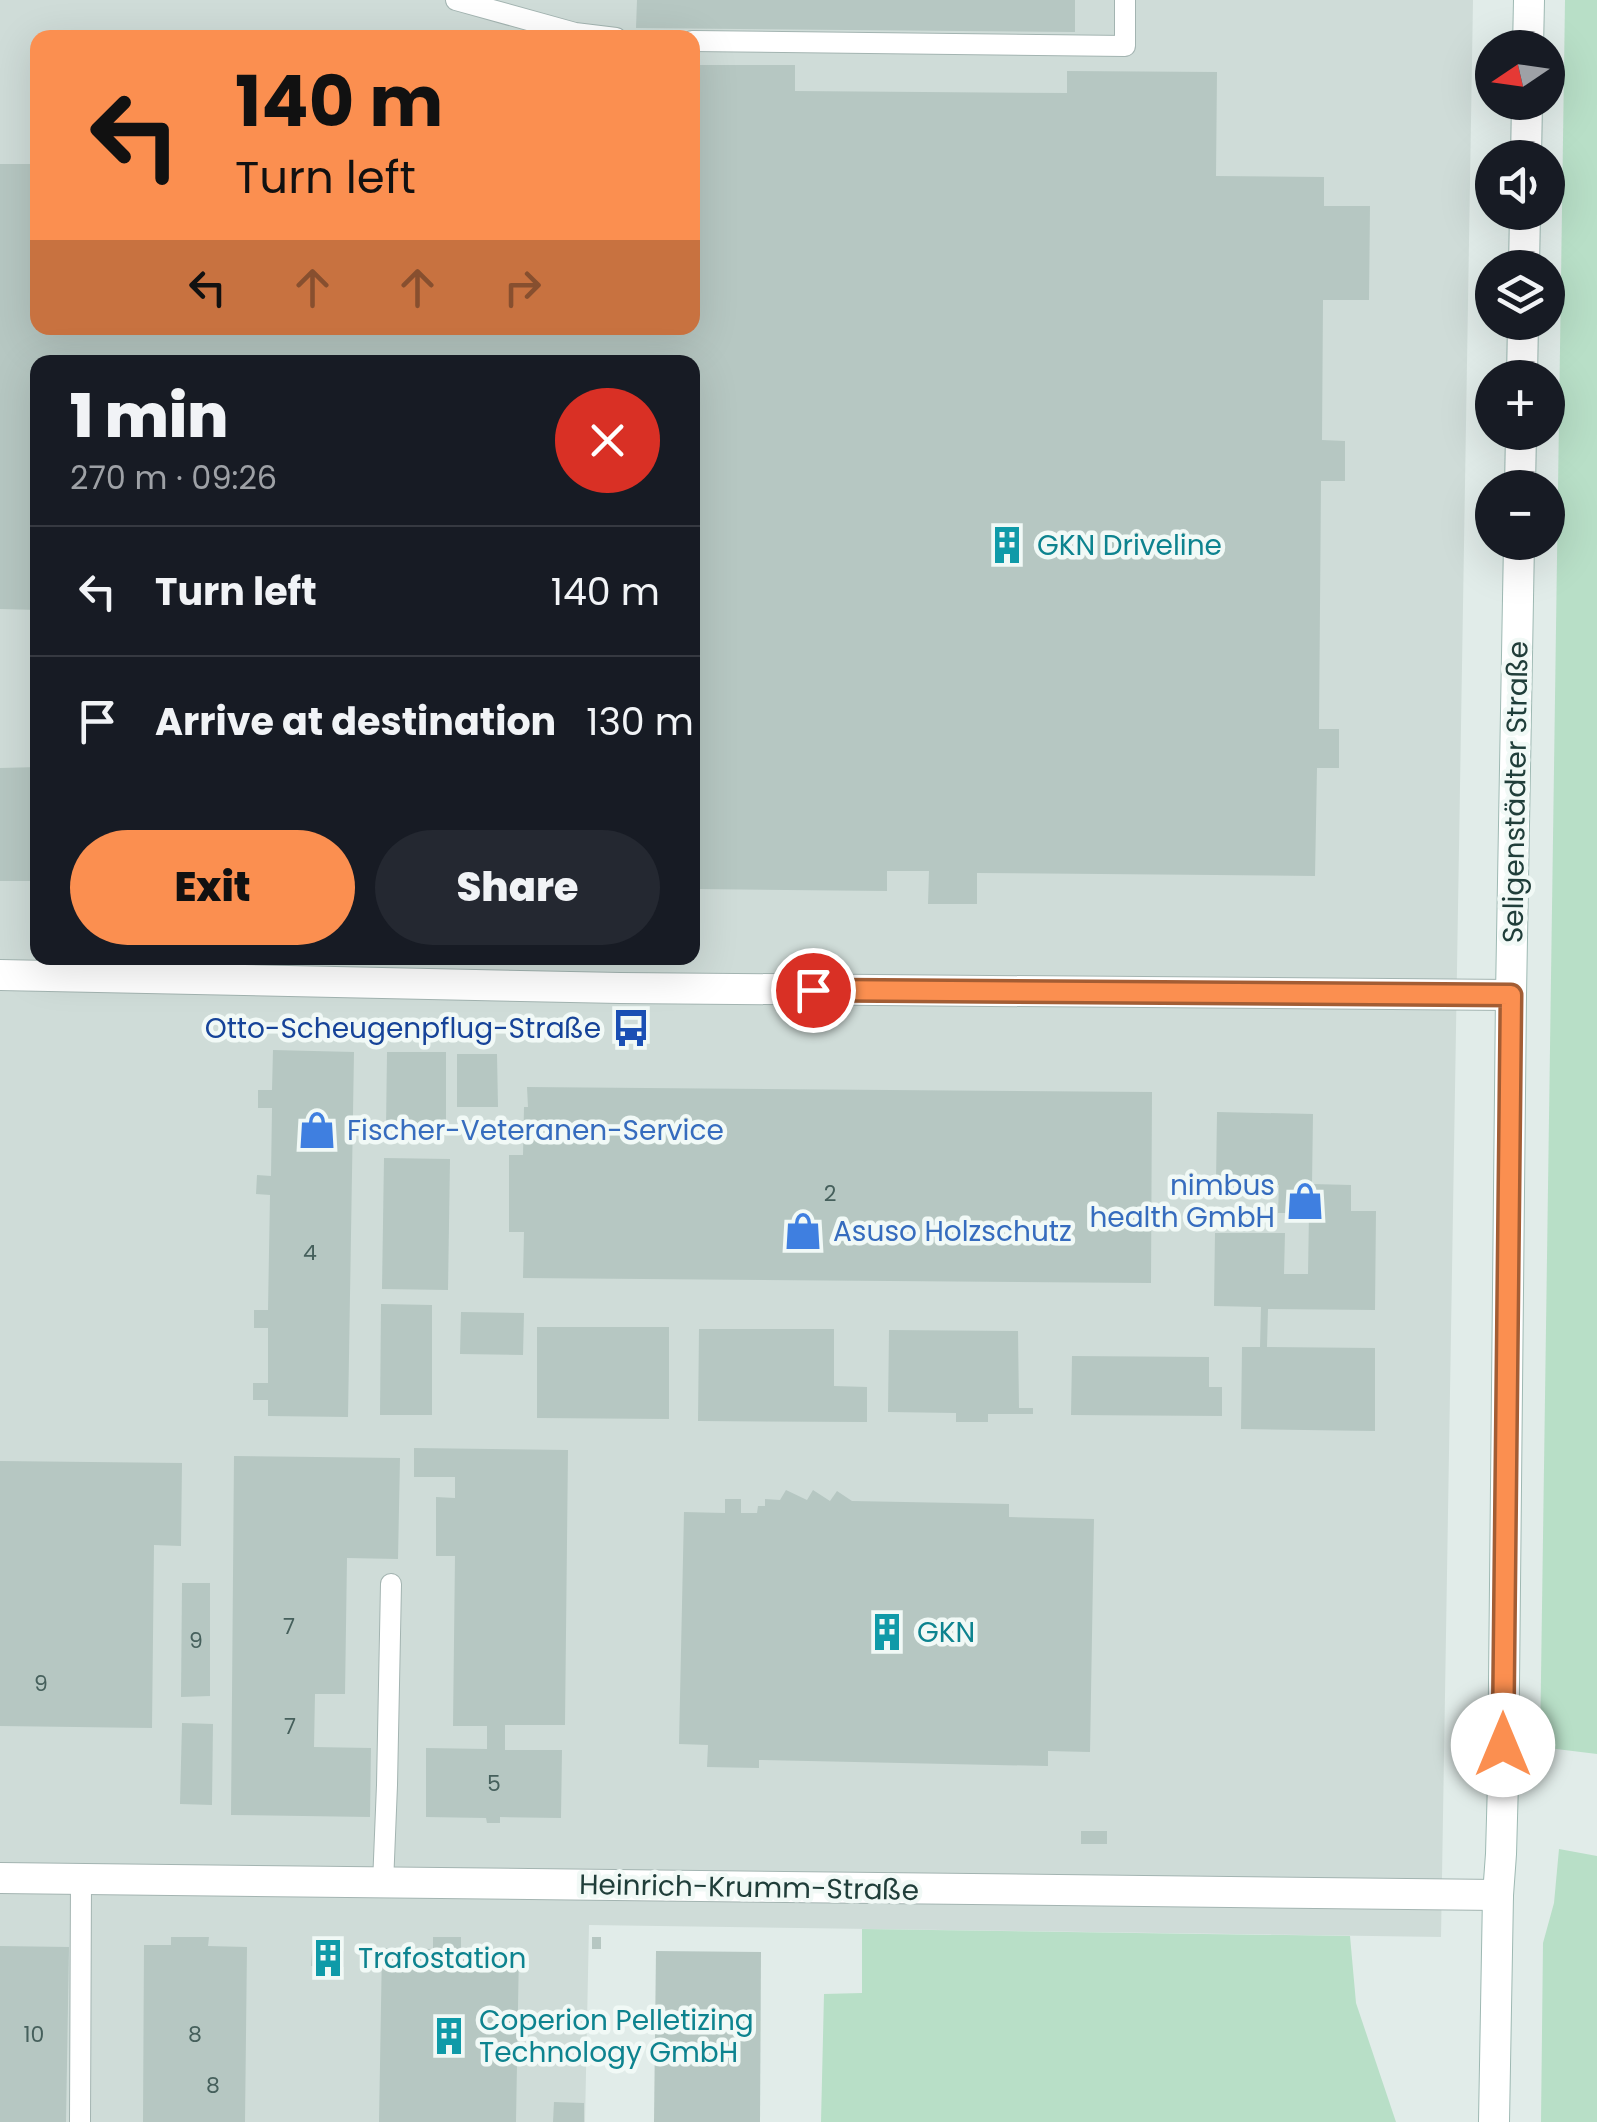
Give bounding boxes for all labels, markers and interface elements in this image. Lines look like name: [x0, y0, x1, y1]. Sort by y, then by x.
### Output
north arrow: [1475, 30, 1565, 120]
map controls: [1475, 30, 1565, 560]
text: 140 m: [235, 52, 443, 151]
icon: left: [70, 70, 200, 200]
button: sound: [1475, 140, 1565, 230]
text: Turn left: [235, 146, 416, 209]
button: layers: [1475, 250, 1565, 340]
icon: left: [180, 260, 235, 315]
icon: ahead: [285, 260, 340, 315]
icon: ahead: [390, 260, 445, 315]
icon: right: [495, 260, 550, 315]
button: +: [1475, 360, 1565, 450]
text: 1 min: [70, 374, 228, 458]
button: close: [555, 388, 660, 493]
text: 270 m · 09:26: [70, 455, 277, 500]
button: −: [1475, 470, 1565, 560]
building icon: GKN Driveline: [986, 524, 1028, 566]
place label: GKN Driveline: [1037, 526, 1222, 565]
icon: left: [70, 564, 125, 619]
text: Turn left: [155, 565, 317, 618]
text: 140 m: [551, 565, 660, 618]
street label: Seligenstädter Straße: [1493, 641, 1538, 944]
icon: arrive: [70, 694, 125, 749]
text: Arrive at destination: [155, 695, 556, 748]
text: 130 m: [586, 695, 694, 748]
button: Exit: [70, 830, 355, 945]
button: Share: [375, 830, 660, 945]
pin: [771, 948, 856, 1033]
icon: arrive: [786, 963, 841, 1018]
bus stop icon: Otto-Scheugenpflug-Straße: [610, 1007, 652, 1049]
place label: Otto-Scheugenpflug-Straße: [205, 1009, 601, 1048]
shop icon: Fischer-Veteranen-Service: [296, 1109, 338, 1151]
place label: Fischer-Veteranen-Service: [347, 1111, 724, 1150]
place label: nimbus health GmbH: [1089, 1166, 1275, 1237]
house number: 2: [824, 1178, 836, 1209]
shop icon: nimbus health GmbH: [1284, 1180, 1326, 1222]
shop icon: Asuso Holzschutz: [782, 1210, 824, 1252]
place label: Asuso Holzschutz: [833, 1212, 1072, 1251]
house number: 4: [303, 1237, 317, 1268]
house number: 7: [283, 1611, 295, 1642]
building icon: GKN: [866, 1611, 908, 1653]
place label: GKN: [917, 1613, 975, 1652]
house number: 9: [189, 1625, 203, 1656]
house number: 9: [34, 1668, 48, 1699]
position arrow: [1451, 1693, 1555, 1797]
house number: 7: [284, 1711, 296, 1742]
house number: 5: [487, 1768, 501, 1799]
street label: Heinrich-Krumm-Straße: [579, 1865, 919, 1910]
building icon: Trafostation: [307, 1937, 349, 1979]
place label: Trafostation: [358, 1939, 526, 1978]
place label: Coperion Pelletizing Technology GmbH: [479, 2001, 754, 2072]
building icon: Coperion Pelletizing Technology GmbH: [428, 2015, 470, 2057]
house number: 10: [24, 2019, 44, 2050]
house number: 8: [188, 2019, 202, 2050]
house number: 8: [206, 2070, 220, 2101]

